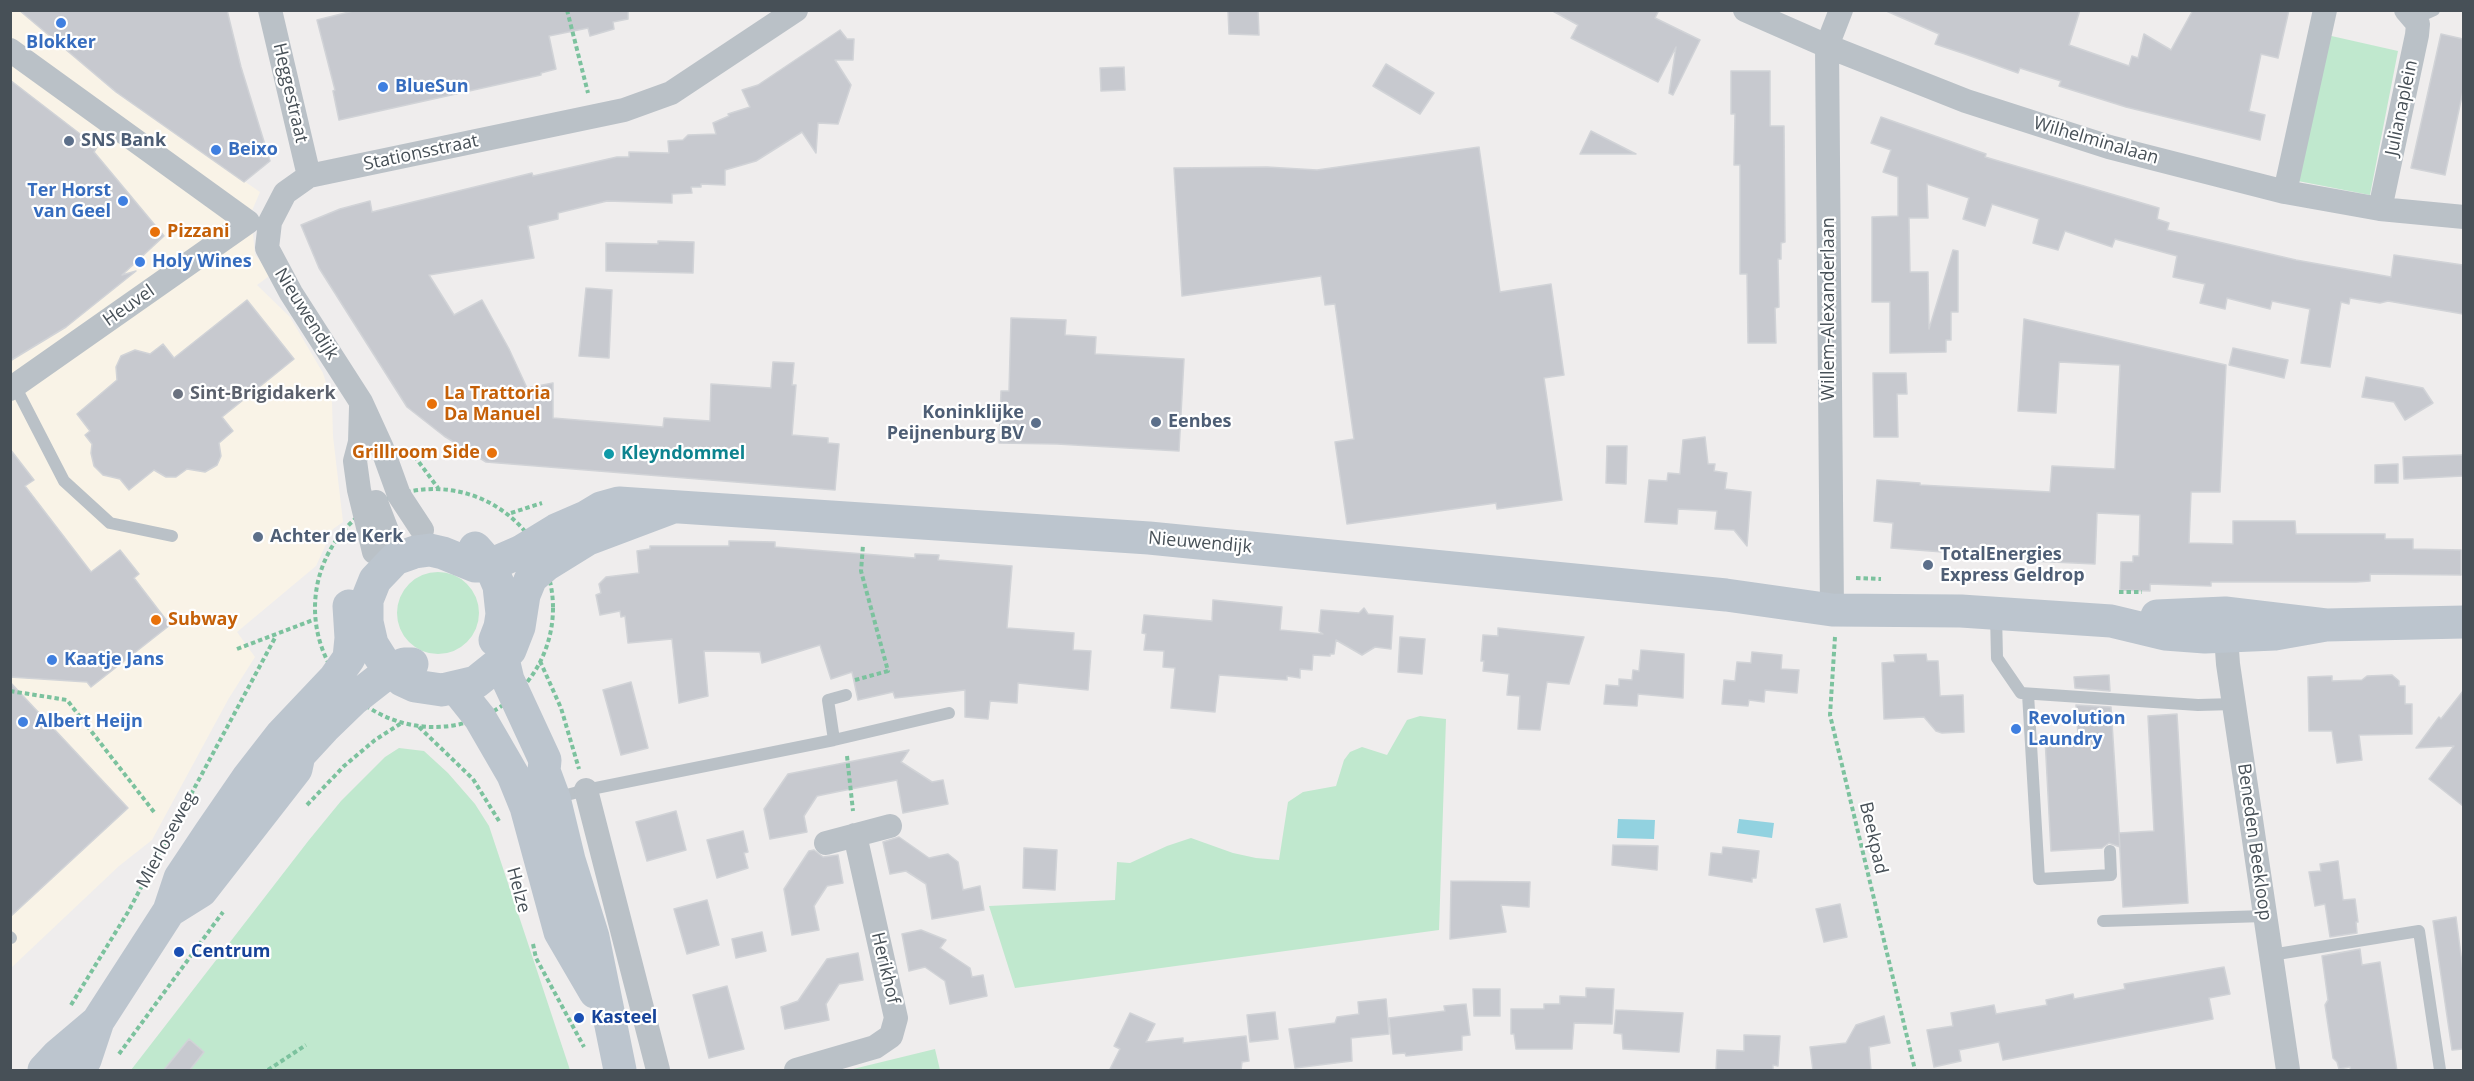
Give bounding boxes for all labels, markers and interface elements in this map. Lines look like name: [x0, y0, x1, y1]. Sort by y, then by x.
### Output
marker: Blokker: [54, 16, 68, 30]
place label: Blokker: [26, 32, 96, 54]
street label: Heggestraat: [268, 41, 312, 145]
street label: Julianaplein: [2381, 58, 2423, 158]
place label: BlueSun: [395, 76, 469, 98]
marker: BlueSun: [376, 80, 390, 94]
street label: Wilhelminalaan: [2031, 113, 2161, 169]
place label: SNS Bank: [81, 130, 166, 152]
street label: Stationsstraat: [362, 130, 480, 176]
marker: SNS Bank: [62, 134, 76, 148]
place label: Beixo: [228, 139, 278, 161]
marker: Beixo: [209, 143, 223, 157]
place label: Ter Horst van Geel: [27, 180, 111, 222]
marker: Ter Horst van Geel: [116, 194, 130, 208]
street label: Willem-Alexanderlaan: [1818, 217, 1840, 401]
place label: Pizzani: [167, 221, 230, 243]
marker: Pizzani: [148, 225, 162, 239]
place label: Holy Wines: [152, 251, 252, 273]
marker: Holy Wines: [133, 255, 147, 269]
street label: Nieuwendijk: [269, 264, 343, 364]
street label: Heuvel: [99, 281, 159, 331]
place label: Sint-Brigidakerk: [190, 383, 336, 405]
place label: La Trattoria Da Manuel: [444, 383, 550, 426]
marker: Sint-Brigidakerk: [171, 387, 185, 401]
marker: La Trattoria Da Manuel: [425, 397, 439, 411]
place label: Koninklijke Peijnenburg BV: [887, 402, 1024, 444]
place label: Eenbes: [1168, 411, 1232, 433]
marker: Eenbes: [1149, 415, 1163, 429]
marker: Koninklijke Peijnenburg BV: [1029, 416, 1043, 430]
place label: Grillroom Side: [352, 442, 480, 464]
place label: Kleyndommel: [621, 443, 745, 465]
marker: Grillroom Side: [485, 446, 499, 460]
marker: Kleyndommel: [602, 447, 616, 461]
place label: Achter de Kerk: [270, 526, 403, 548]
street label: Nieuwendijk: [1147, 528, 1253, 558]
marker: Achter de Kerk: [251, 530, 265, 544]
place label: TotalEnergies Express Geldrop: [1940, 544, 2085, 586]
marker: TotalEnergies Express Geldrop: [1921, 558, 1935, 572]
place label: Subway: [168, 609, 238, 631]
marker: Subway: [149, 613, 163, 627]
place label: Kaatje Jans: [64, 649, 164, 671]
marker: Kaatje Jans: [45, 653, 59, 667]
place label: Revolution Laundry: [2028, 708, 2126, 750]
place label: Albert Heijn: [35, 711, 143, 733]
marker: Albert Heijn: [16, 715, 30, 729]
marker: Revolution Laundry: [2009, 722, 2023, 736]
street label: Beneden Beekloop: [2232, 762, 2276, 922]
street label: Mierloseweg: [133, 788, 201, 892]
street label: Beekpad: [1854, 800, 1892, 876]
street label: Helze: [502, 865, 534, 915]
street label: Herikhof: [866, 930, 904, 1006]
place label: Centrum: [191, 941, 270, 963]
marker: Centrum: [172, 945, 186, 959]
place label: Kasteel: [591, 1007, 657, 1029]
marker: Kasteel: [572, 1011, 586, 1025]

